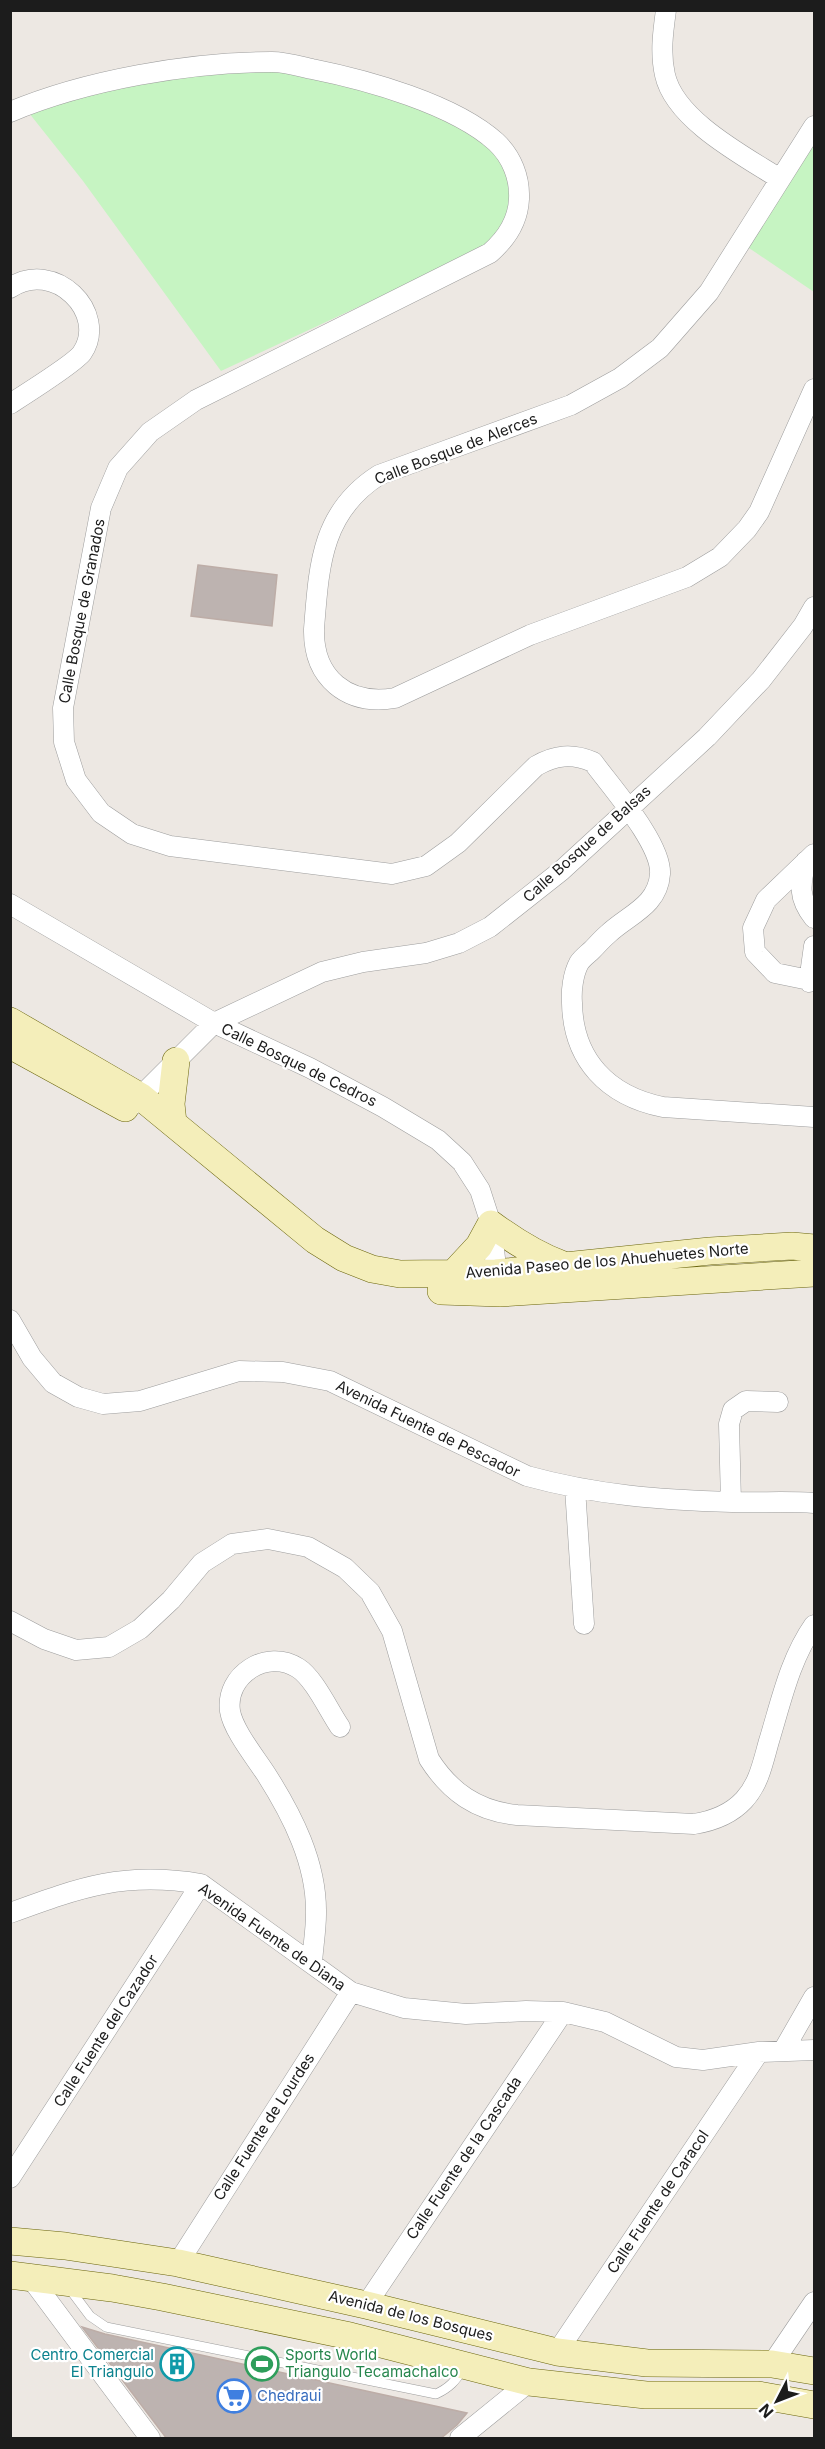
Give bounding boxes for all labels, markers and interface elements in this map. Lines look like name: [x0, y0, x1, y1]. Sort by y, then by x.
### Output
street label: Calle Bosque de Alerces: [372, 409, 540, 488]
street label: Calle Bosque de Granados: [54, 517, 109, 705]
street label: Calle Bosque de Balsas: [519, 781, 655, 906]
street label: Calle Bosque de Cedros: [218, 1019, 380, 1111]
street label: Avenida Paseo de los Ahuehuetes Norte: [465, 1239, 749, 1282]
street label: Avenida Fuente de Pescador: [333, 1376, 524, 1482]
street label: Avenida Fuente de Diana: [195, 1879, 350, 1995]
street label: Calle Fuente del Cazador: [49, 1951, 162, 2110]
street label: Calle Fuente de Lourdes: [209, 2049, 318, 2204]
street label: Calle Fuente de la Cascada: [402, 2073, 525, 2243]
street label: Calle Fuente de Caracol: [602, 2126, 713, 2277]
street label: Avenida de los Bosques: [327, 2286, 495, 2345]
place label: Centro Comercial El Triangulo: [30, 2345, 154, 2381]
place label: Sports World Triangulo Tecamachalco: [285, 2345, 459, 2381]
building icon: Centro Comercial El Triangulo: [159, 2346, 195, 2382]
sports icon: Sports World Triangulo Tecamachalco: [244, 2346, 280, 2382]
north arrow: [747, 2371, 807, 2431]
supermarket icon: Chedraui: [216, 2378, 252, 2414]
place label: Chedraui: [257, 2386, 321, 2405]
text: N: [754, 2400, 777, 2422]

